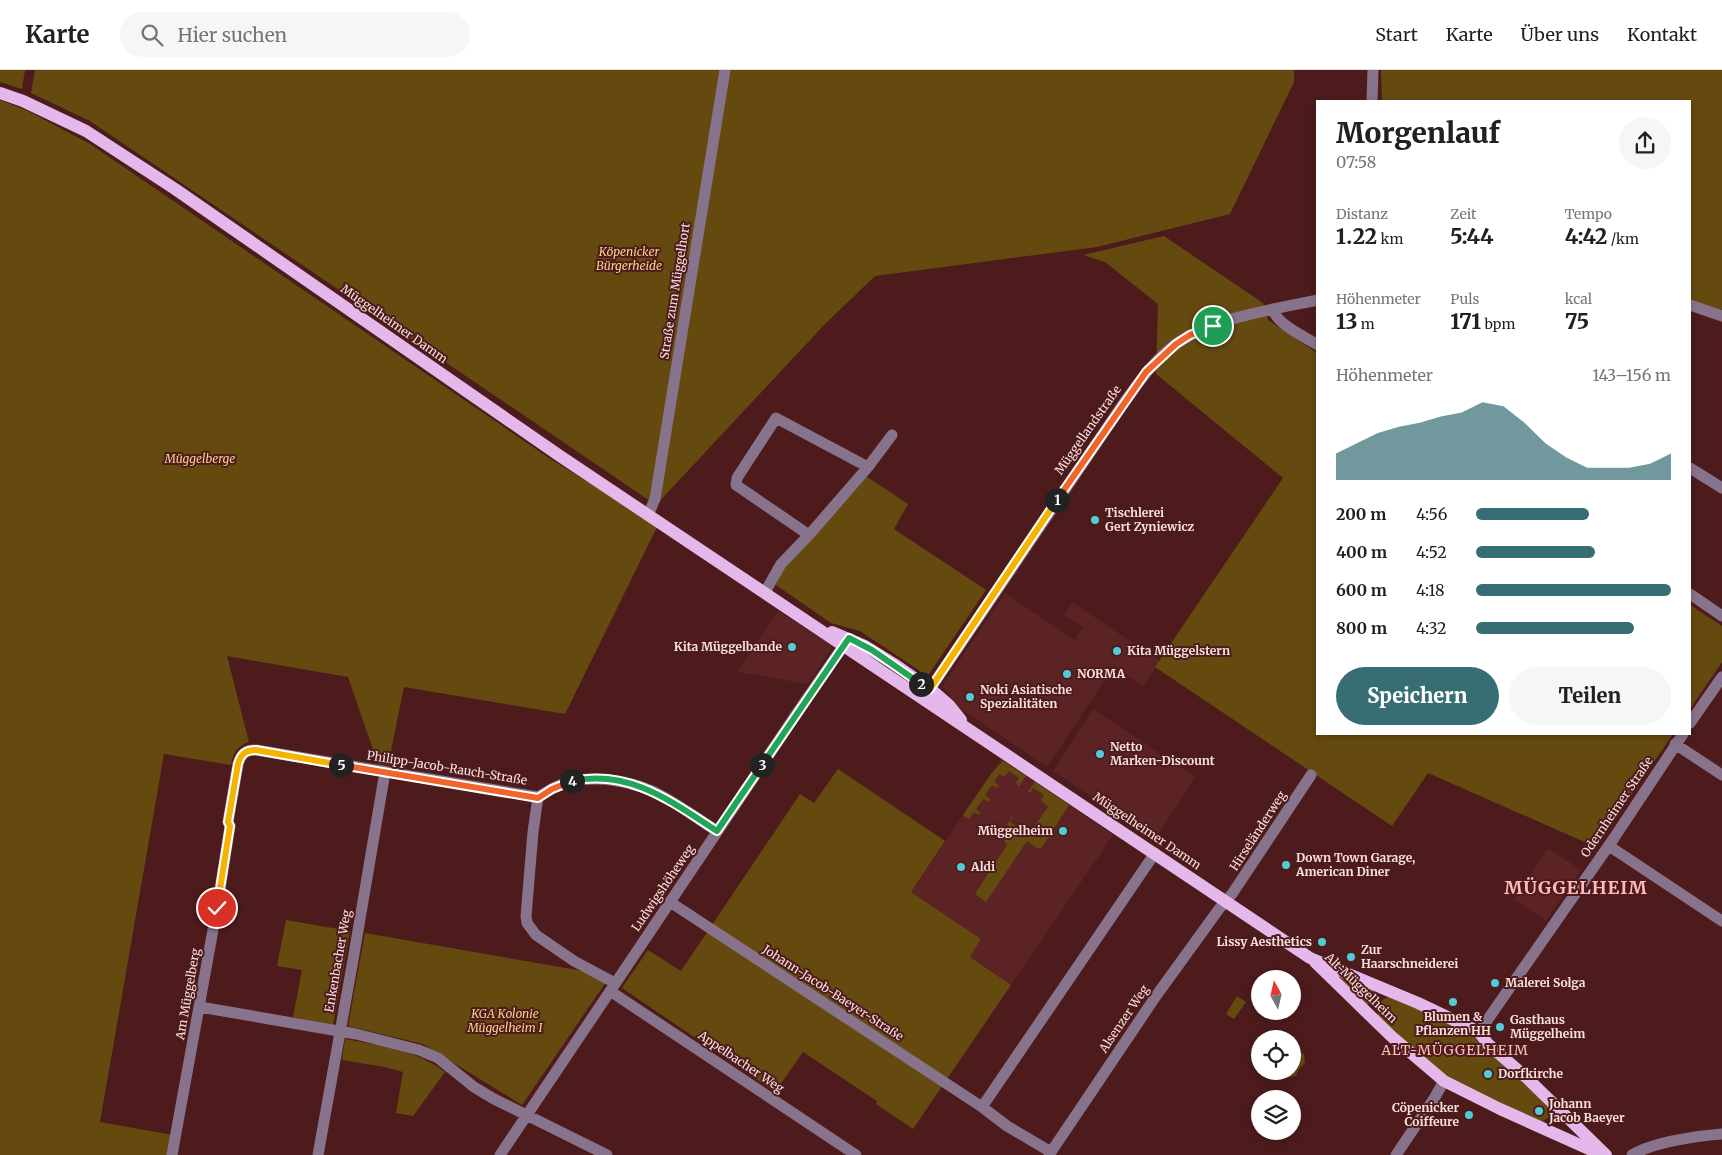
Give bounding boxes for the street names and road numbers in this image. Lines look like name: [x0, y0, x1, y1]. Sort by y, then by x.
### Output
street label: Straße zum Müggelhort: [656, 221, 693, 360]
street label: Müggelheimer Damm: [338, 281, 451, 366]
street label: Müggellandstraße: [1051, 382, 1124, 477]
street label: Philipp-Jacob-Rauch-Straße: [366, 747, 528, 788]
street label: Odernheimer Straße: [1577, 754, 1656, 860]
street label: Hirseländerweg: [1226, 788, 1289, 873]
street label: Müggelheimer Damm: [1090, 789, 1204, 872]
street label: Ludwigshöheweg: [628, 841, 698, 934]
street label: Enkenbacher Weg: [321, 908, 354, 1013]
street label: Johann-Jacob-Baeyer-Straße: [759, 941, 906, 1044]
street label: Am Müggelberg: [172, 946, 203, 1042]
street label: Alt-Müggelheim: [1321, 949, 1401, 1026]
street label: Alsenzer Weg: [1095, 981, 1152, 1056]
street label: Appelbacher Weg: [695, 1027, 788, 1096]

